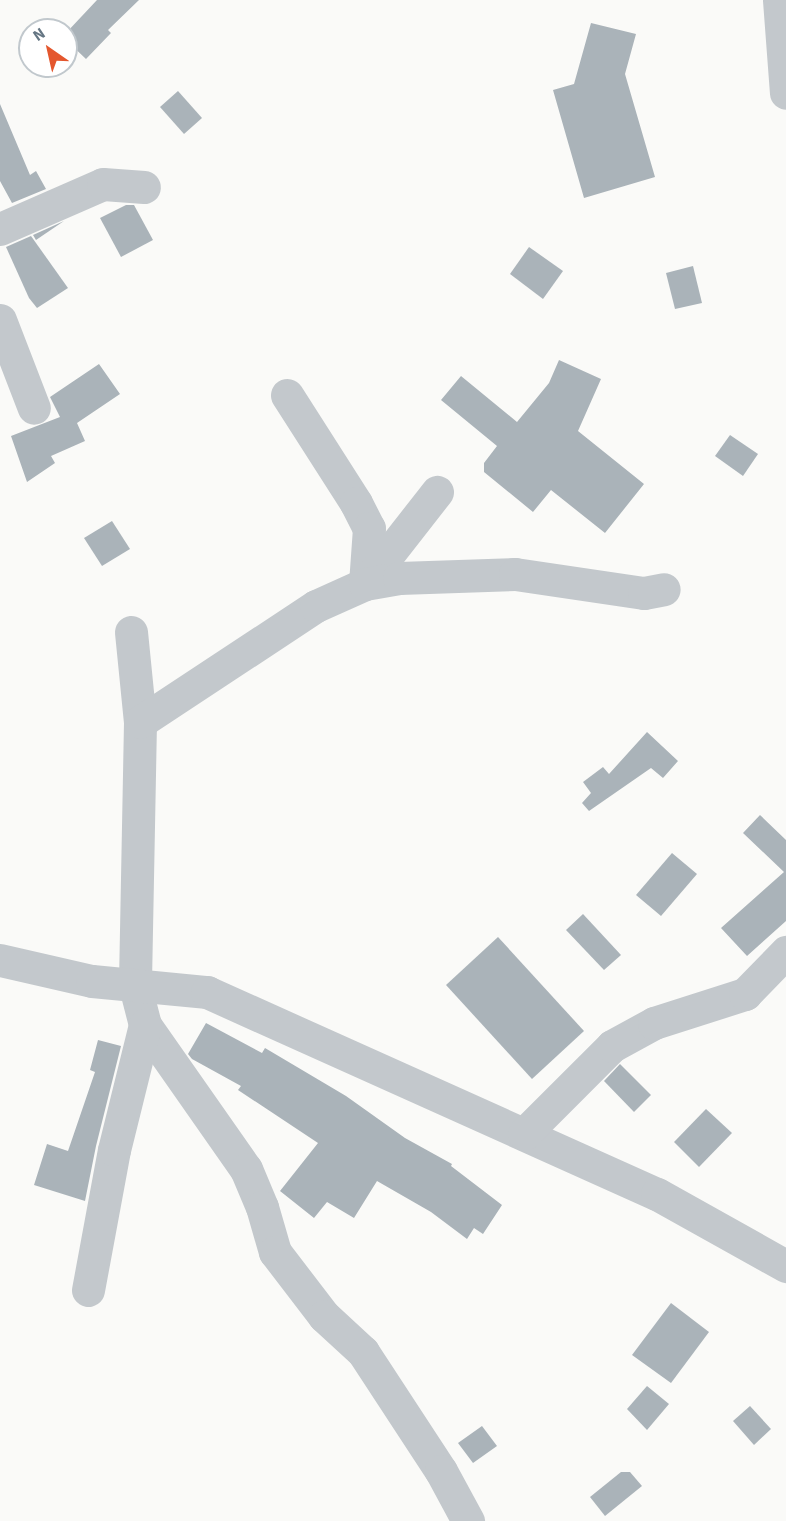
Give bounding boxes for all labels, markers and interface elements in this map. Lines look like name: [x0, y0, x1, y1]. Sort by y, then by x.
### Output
north arrow: [18, 18, 78, 78]
text: N: [28, 23, 50, 47]

